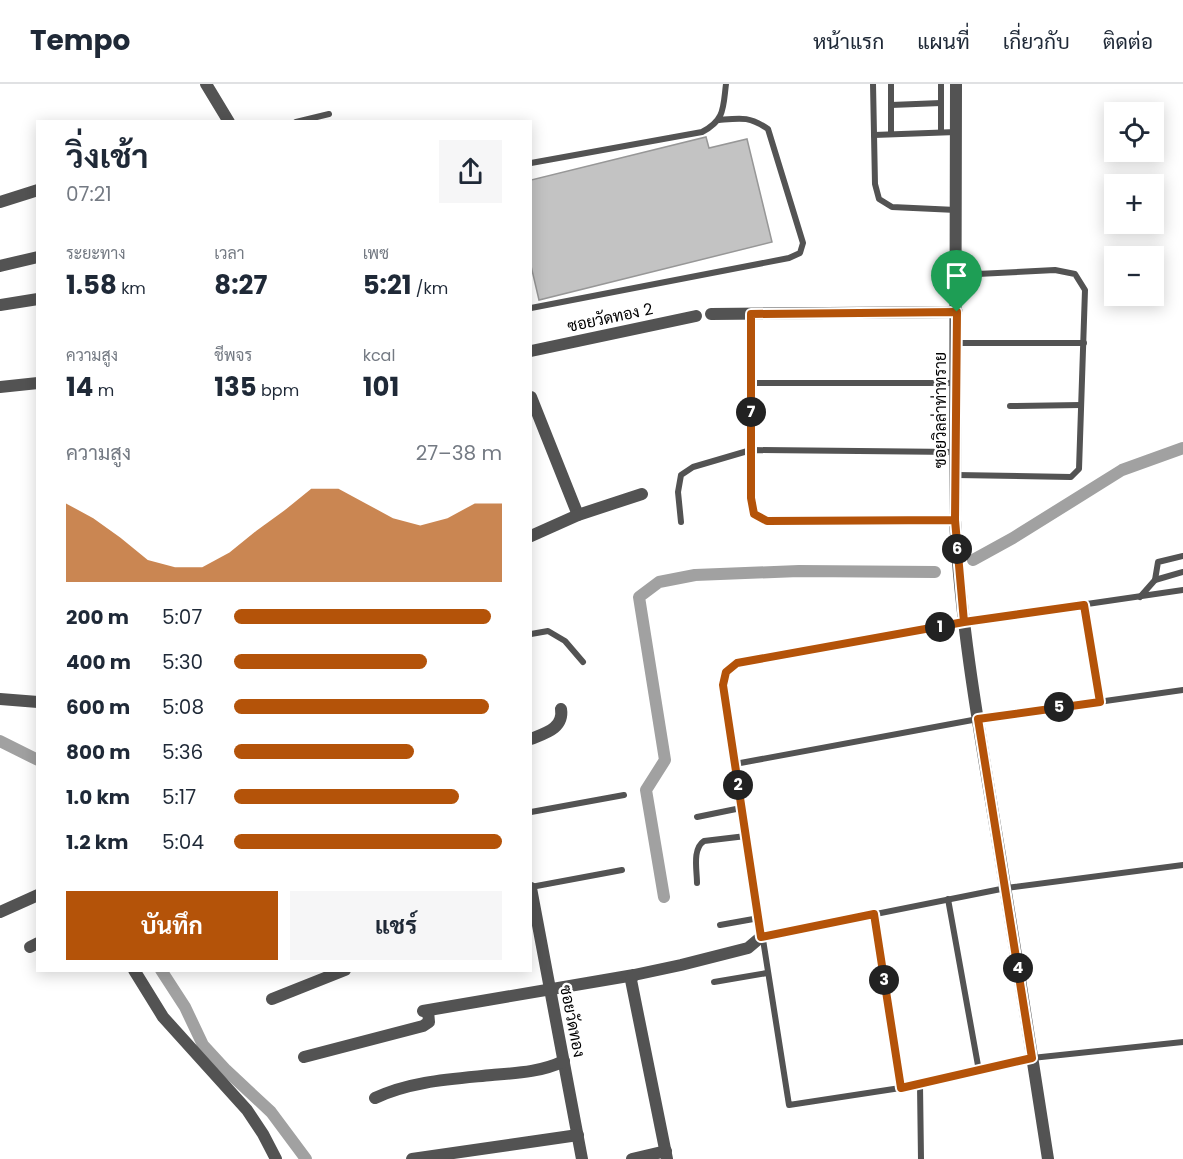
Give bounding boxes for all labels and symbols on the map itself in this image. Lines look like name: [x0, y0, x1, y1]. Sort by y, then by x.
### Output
pin: [931, 250, 982, 312]
street label: ซอยวัดทอง 2: [565, 297, 655, 338]
street label: ซอยวิลล่าท่าทราย: [929, 352, 952, 468]
pin: 7: [736, 397, 766, 427]
pin: 6: [942, 534, 972, 564]
pin: 1: [925, 612, 955, 642]
pin: 5: [1044, 692, 1074, 722]
pin: 2: [723, 770, 753, 800]
pin: 4: [1003, 953, 1033, 983]
pin: 3: [869, 965, 899, 995]
street label: ซอยวัดทอง: [554, 983, 591, 1059]

